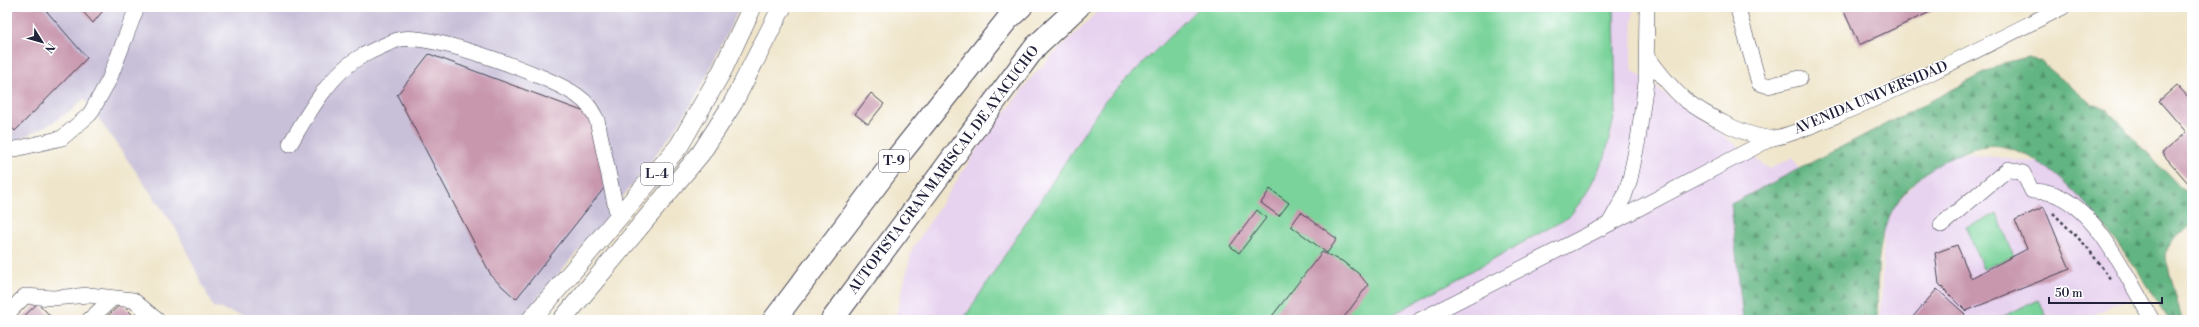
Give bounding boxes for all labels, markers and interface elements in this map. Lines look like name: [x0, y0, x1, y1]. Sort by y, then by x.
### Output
north arrow: [22, 22, 62, 62]
text: N: [41, 40, 57, 55]
street label: AUTOPISTA GRAN MARISCAL DE AYACUCHO: [844, 42, 1043, 299]
street label: AVENIDA UNIVERSIDAD: [1790, 57, 1951, 139]
road number: T-9: [879, 150, 909, 172]
road number: L-4: [641, 163, 673, 185]
scale bar: [2049, 279, 2162, 305]
text: 50 m: [2055, 286, 2083, 301]

